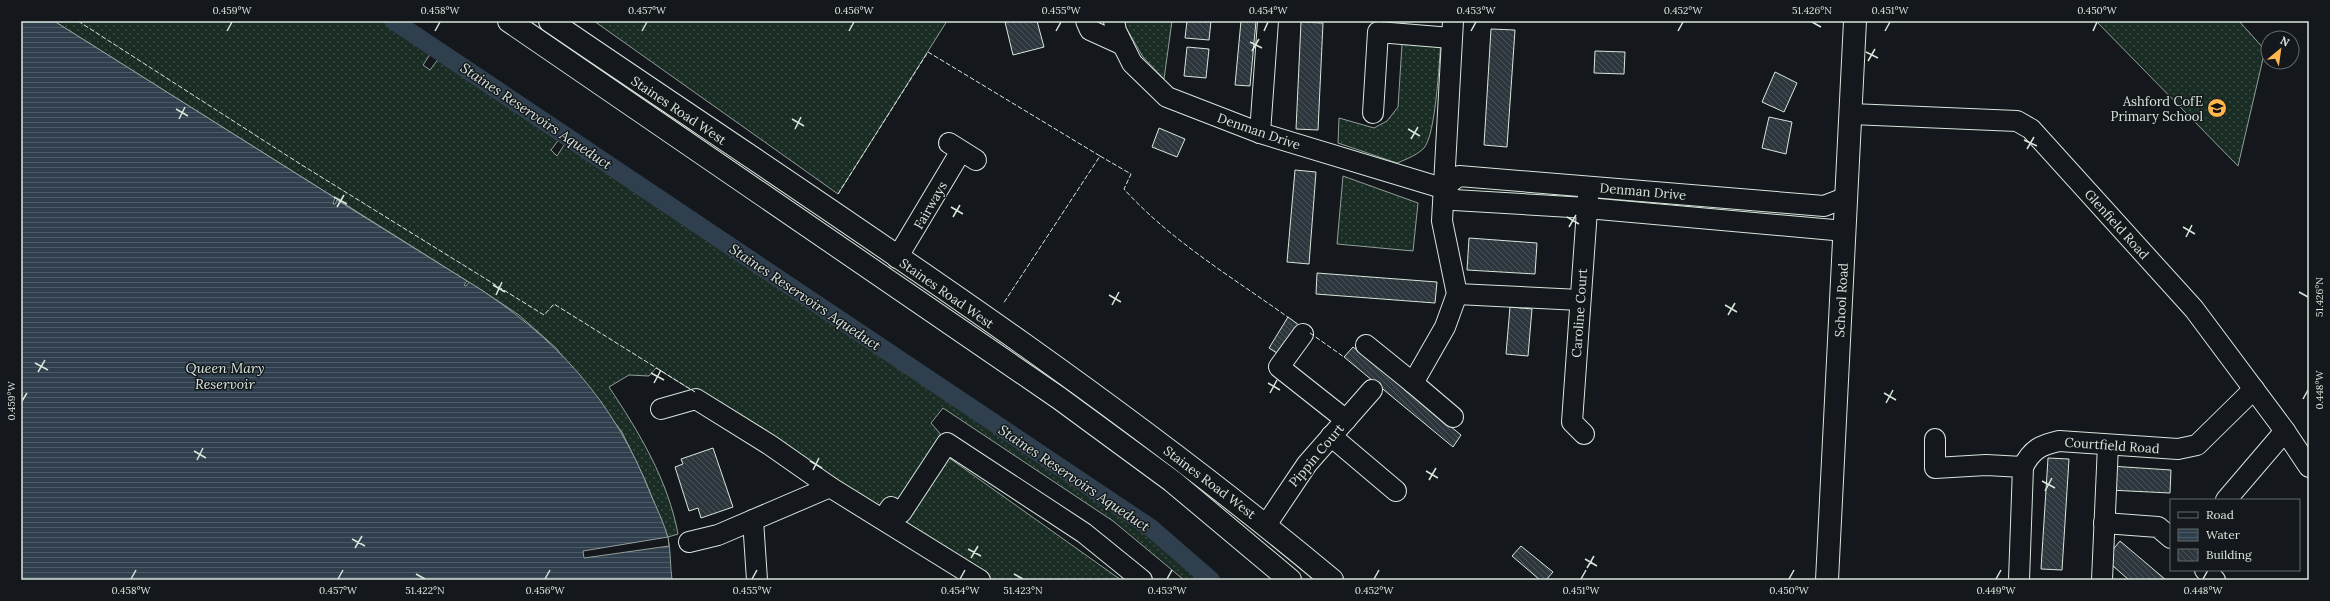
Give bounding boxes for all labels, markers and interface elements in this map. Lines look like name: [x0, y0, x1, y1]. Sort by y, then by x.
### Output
text: 0.459°W: [212, 4, 253, 17]
text: 0.458°W: [421, 4, 461, 17]
text: 0.457°W: [628, 4, 667, 17]
text: 0.456°W: [834, 4, 875, 17]
text: 0.455°W: [1042, 4, 1081, 17]
text: 0.454°W: [1249, 4, 1288, 17]
text: 0.453°W: [1457, 4, 1497, 17]
text: 0.452°W: [1664, 4, 1703, 17]
text: 51.426°N: [1792, 4, 1832, 17]
text: 0.451°W: [1871, 4, 1910, 17]
text: 0.450°W: [2077, 4, 2118, 17]
north arrow: [2260, 30, 2300, 70]
text: N: [2278, 33, 2292, 50]
water label: Staines Reservoirs Aqueduct: [457, 59, 616, 174]
street label: Staines Road West: [628, 72, 730, 149]
place label: Ashford CofE Primary School: [2111, 93, 2203, 125]
school or university icon: Ashford CofE Primary School: [2206, 97, 2228, 119]
street label: Denman Drive: [1215, 109, 1303, 154]
street label: Fairways: [910, 178, 951, 232]
street label: Denman Drive: [1599, 179, 1687, 204]
street label: Glenfield Road: [2081, 186, 2153, 263]
water label: Staines Reservoirs Aqueduct: [726, 240, 885, 355]
street label: Staines Road West: [896, 255, 997, 332]
street label: School Road: [1831, 262, 1852, 338]
street label: Caroline Court: [1568, 268, 1591, 358]
text: 51.426°N: [2313, 277, 2326, 317]
water label: Queen Mary Reservoir: [185, 359, 265, 393]
text: 0.448°W: [2313, 369, 2326, 409]
text: 0.459°W: [5, 380, 18, 421]
street label: Pippin Court: [1285, 420, 1348, 490]
water label: Staines Reservoirs Aqueduct: [995, 421, 1154, 536]
street label: Courtfield Road: [2064, 434, 2160, 457]
street label: Staines Road West: [1160, 442, 1259, 523]
legend: [2170, 499, 2300, 571]
text: Road: [2206, 507, 2234, 522]
text: Water: [2206, 527, 2241, 542]
text: Building: [2206, 547, 2252, 562]
text: 0.458°W: [112, 584, 152, 597]
text: 0.457°W: [319, 584, 358, 597]
text: 51.422°N: [405, 584, 445, 597]
text: 0.456°W: [525, 584, 566, 597]
text: 0.455°W: [733, 584, 772, 597]
text: 0.454°W: [941, 584, 980, 597]
text: 51.423°N: [1003, 584, 1043, 597]
text: 0.453°W: [1148, 584, 1188, 597]
text: 0.452°W: [1355, 584, 1394, 597]
text: 0.451°W: [1562, 584, 1601, 597]
text: 0.450°W: [1769, 584, 1810, 597]
text: 0.449°W: [1976, 584, 2017, 597]
text: 0.448°W: [2184, 584, 2224, 597]

